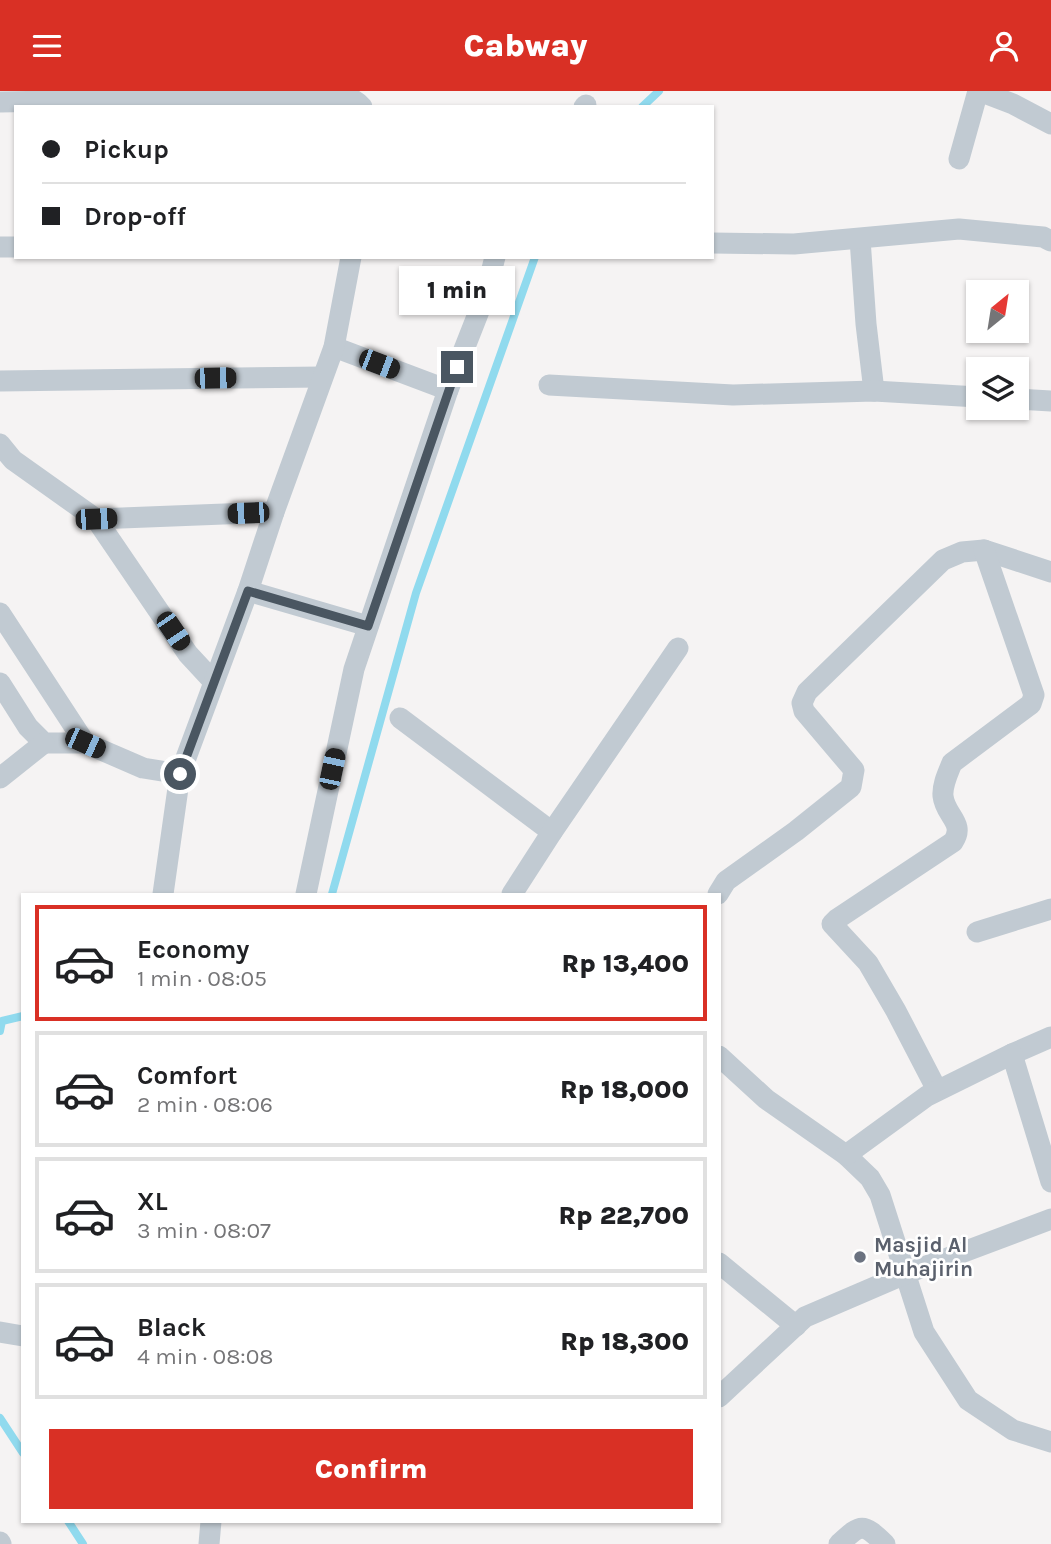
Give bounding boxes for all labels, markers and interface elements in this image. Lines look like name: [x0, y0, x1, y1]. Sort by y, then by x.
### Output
icon: menu: [28, 27, 66, 65]
text: Cabway: [464, 27, 587, 64]
icon: person: [985, 27, 1023, 65]
text: Pickup: [84, 134, 169, 165]
text: Drop-off: [84, 201, 186, 232]
callout: 1 min: [399, 265, 515, 315]
text: 1 min: [427, 277, 487, 304]
north arrow: [966, 280, 1029, 343]
map controls: [966, 280, 1029, 420]
car: [356, 347, 403, 381]
route end: [441, 351, 473, 383]
button: layers: [966, 357, 1029, 420]
car: [194, 367, 237, 389]
car: [227, 502, 270, 524]
car: [75, 508, 118, 530]
car: [153, 608, 194, 654]
car: [62, 725, 109, 761]
car: [318, 746, 347, 792]
route start: [164, 758, 196, 790]
icon: car: [53, 932, 116, 995]
text: Economy: [137, 934, 249, 965]
text: Rp 13,400: [562, 948, 689, 979]
text: 1 min · 08:05: [137, 965, 267, 992]
icon: car: [53, 1058, 116, 1121]
text: Comfort: [137, 1060, 238, 1091]
text: Rp 18,000: [560, 1074, 689, 1105]
text: 2 min · 08:06: [137, 1091, 273, 1118]
icon: car: [53, 1184, 116, 1247]
text: XL: [137, 1186, 168, 1217]
text: Rp 22,700: [558, 1200, 689, 1231]
text: 3 min · 08:07: [137, 1217, 271, 1244]
place label: Masjid Al Muhajirin: [874, 1233, 973, 1281]
marker: Masjid Al Muhajirin: [852, 1249, 868, 1265]
icon: car: [53, 1310, 116, 1373]
text: Black: [137, 1312, 206, 1343]
text: Rp 18,300: [560, 1326, 689, 1357]
text: 4 min · 08:08: [137, 1343, 273, 1370]
button: Confirm: [49, 1429, 693, 1509]

